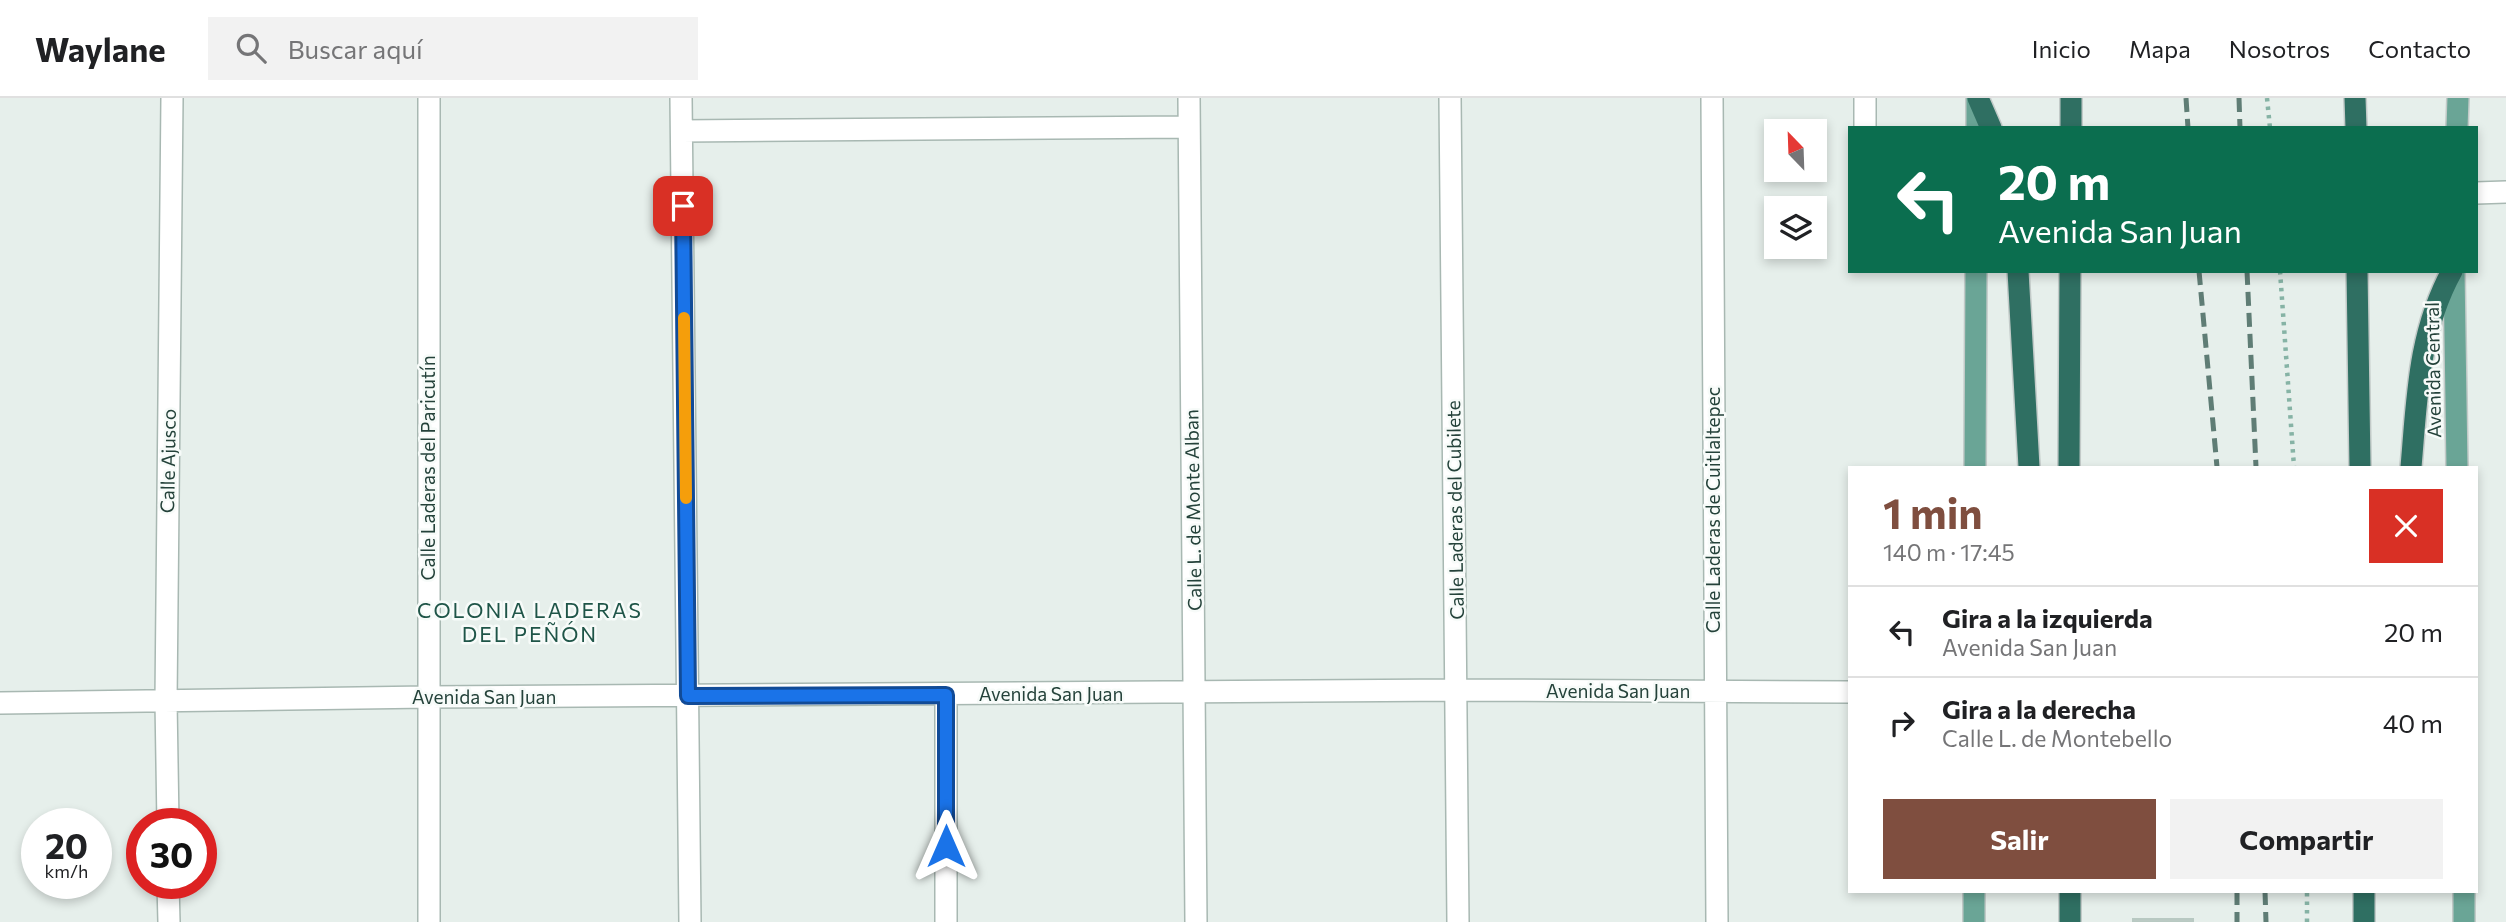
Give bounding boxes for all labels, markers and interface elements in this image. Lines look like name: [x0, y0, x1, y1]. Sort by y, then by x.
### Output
search box: [208, 17, 698, 80]
text: Waylane: [35, 28, 166, 69]
icon: search: [232, 29, 270, 67]
text: Buscar aquí: [288, 33, 423, 64]
text: Inicio: [2032, 34, 2091, 63]
text: Mapa: [2129, 34, 2191, 63]
text: Nosotros: [2229, 34, 2330, 63]
text: Contacto: [2368, 34, 2471, 63]
north arrow: [1764, 119, 1827, 182]
map controls: [1764, 119, 1827, 259]
text: 20 m: [1998, 150, 2110, 210]
icon: left: [1883, 154, 1974, 245]
pin: [653, 176, 713, 236]
icon: arrive: [664, 187, 702, 225]
button: layers: [1764, 196, 1827, 259]
text: Avenida San Juan: [1998, 210, 2242, 250]
street label: Avenida Central: [2420, 302, 2445, 438]
street label: Calle Laderas del Paricutín: [416, 355, 439, 581]
street label: Calle Laderas de Cuitlaltepec: [1701, 387, 1724, 633]
street label: Calle Laderas del Cubilete: [1441, 400, 1468, 620]
street label: Calle Ajusco: [155, 409, 180, 513]
street label: Calle L. de Monte Alban: [1179, 409, 1206, 611]
text: 1 min: [1883, 486, 1983, 538]
button: close: [2369, 489, 2443, 563]
text: 140 m · 17:45: [1883, 538, 2015, 566]
district label: COLONIA LADERAS DEL PEÑÓN: [417, 597, 643, 646]
text: Gira a la izquierda: [1942, 602, 2153, 633]
icon: left: [1883, 613, 1921, 651]
text: 20 m: [2384, 616, 2443, 647]
text: Avenida San Juan: [1942, 633, 2117, 661]
street label: Avenida San Juan: [1546, 679, 1690, 702]
street label: Avenida San Juan: [979, 682, 1123, 705]
street label: Avenida San Juan: [412, 685, 556, 708]
text: Gira a la derecha: [1942, 693, 2136, 724]
icon: right: [1883, 704, 1921, 742]
text: 40 m: [2383, 707, 2443, 738]
text: Calle L. de Montebello: [1942, 724, 2172, 752]
button: Salir: [1883, 799, 2156, 879]
button: Compartir: [2170, 799, 2443, 879]
speed limit sign: 30: [126, 808, 217, 899]
position arrow: [909, 809, 983, 883]
text: 20: [45, 823, 88, 866]
text: km/h: [45, 860, 88, 882]

